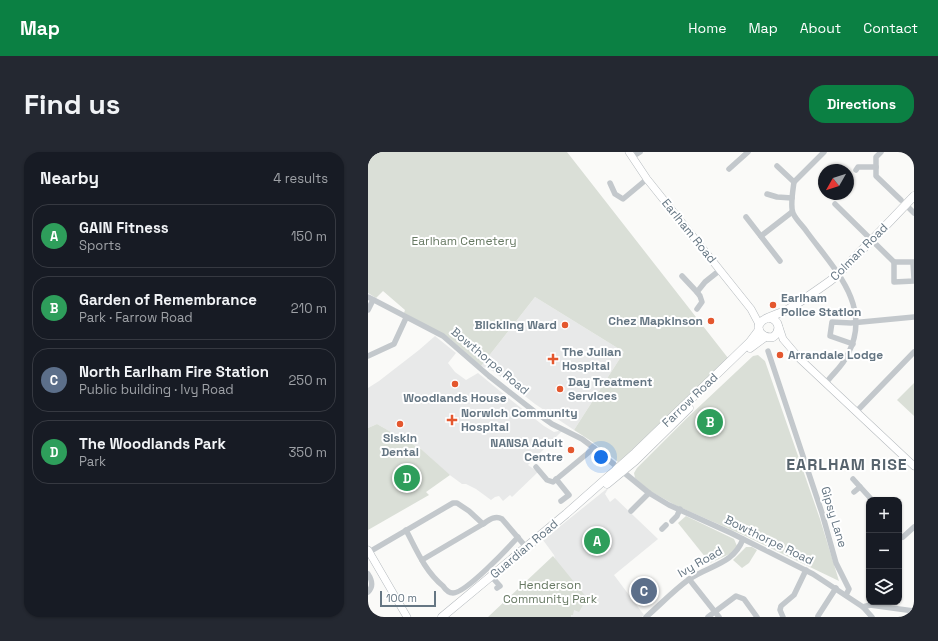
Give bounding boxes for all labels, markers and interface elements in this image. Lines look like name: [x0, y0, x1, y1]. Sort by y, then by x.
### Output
text: Map: [20, 16, 60, 41]
text: Home: [688, 19, 726, 37]
text: Map: [748, 19, 778, 37]
text: About: [800, 19, 841, 37]
text: Contact: [863, 19, 918, 37]
button: Directions: [809, 85, 914, 123]
text: Find us: [24, 86, 121, 122]
north arrow: [818, 164, 854, 200]
text: Nearby: [40, 167, 99, 189]
text: 4 results: [273, 170, 328, 187]
street label: Earlham Road: [658, 196, 720, 266]
text: GAIN Fitness: [79, 218, 169, 237]
street label: Colman Road: [827, 220, 891, 284]
text: A: [50, 228, 58, 245]
text: 150 m: [291, 228, 327, 245]
park label: Earlham Cemetery: [411, 233, 517, 249]
text: Sports: [79, 237, 121, 254]
text: Garden of Remembrance: [79, 290, 257, 309]
place label: Earlham Police Station: [781, 290, 862, 320]
text: B: [50, 300, 58, 317]
text: 210 m: [291, 300, 327, 317]
marker: Earlham Police Station: [768, 300, 778, 310]
text: Park · Farrow Road: [79, 309, 193, 326]
place label: Chez Mapkinson: [608, 313, 703, 329]
marker: Chez Mapkinson: [706, 316, 716, 326]
place label: Blickling Ward: [475, 317, 557, 333]
marker: Blickling Ward: [560, 320, 570, 330]
street label: Bowthorpe Road: [448, 324, 532, 398]
place label: The Julian Hospital: [562, 344, 621, 374]
place label: Arrandale Lodge: [788, 347, 883, 363]
marker: Arrandale Lodge: [775, 350, 785, 360]
marker: The Julian Hospital: [547, 353, 559, 365]
text: North Earlham Fire Station: [79, 362, 269, 381]
street label: Farrow Road: [659, 369, 721, 431]
text: C: [50, 372, 58, 389]
text: 250 m: [289, 372, 327, 389]
place label: Day Treatment Services: [568, 374, 652, 404]
marker: Woodlands House: [450, 379, 460, 389]
text: Public building · Ivy Road: [79, 381, 234, 398]
marker: Day Treatment Services: [555, 384, 565, 394]
place label: Woodlands House: [403, 390, 507, 406]
place label: Norwich Community Hospital: [461, 405, 578, 435]
pin: B: [697, 407, 723, 437]
marker: Norwich Community Hospital: [446, 414, 458, 426]
marker: Siskin Dental: [395, 419, 405, 429]
place label: Siskin Dental: [381, 430, 419, 460]
text: The Woodlands Park: [79, 434, 226, 453]
place label: NANSA Adult Centre: [490, 435, 563, 465]
text: D: [50, 444, 58, 461]
text: 350 m: [289, 444, 327, 461]
marker: NANSA Adult Centre: [566, 445, 576, 455]
your location: [591, 447, 611, 467]
text: Park: [79, 453, 106, 470]
district label: EARLHAM RISE: [786, 454, 908, 475]
pin: D: [394, 463, 420, 493]
street label: Gipsy Lane: [817, 484, 851, 550]
map controls: [866, 497, 902, 605]
button: +: [866, 497, 902, 533]
street label: Bowthorpe Road: [722, 512, 816, 568]
street label: Guardian Road: [487, 516, 561, 582]
pin: A: [584, 526, 610, 556]
button: −: [866, 533, 902, 569]
street label: Ivy Road: [675, 543, 725, 581]
button: layers: [866, 569, 902, 605]
pin: C: [631, 576, 657, 606]
park label: Henderson Community Park: [503, 577, 598, 607]
scale bar: [380, 589, 436, 608]
text: 100 m: [386, 591, 417, 605]

